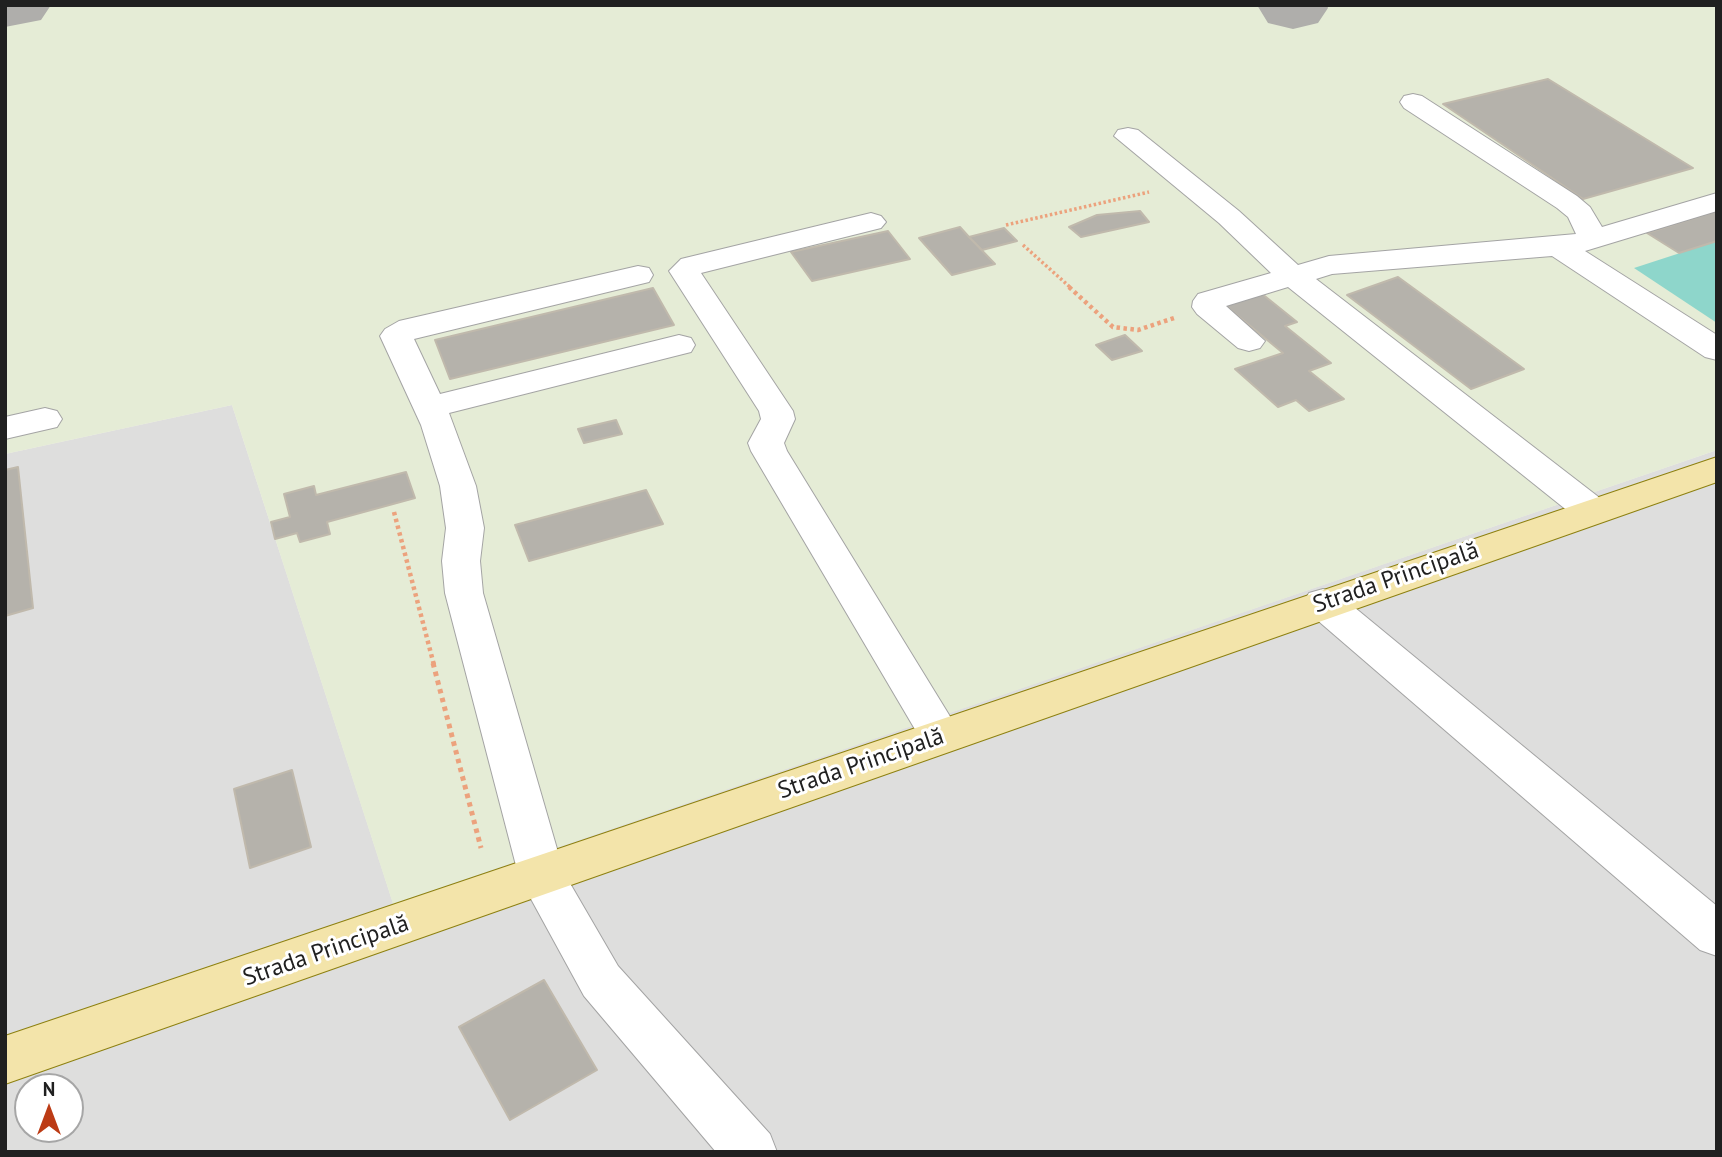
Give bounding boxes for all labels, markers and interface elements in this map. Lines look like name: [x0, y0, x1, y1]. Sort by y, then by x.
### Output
street label: Strada Principală: [1309, 536, 1483, 620]
street label: Strada Principală: [774, 722, 948, 806]
street label: Strada Principală: [239, 909, 413, 993]
north arrow: [14, 1073, 84, 1143]
text: N: [43, 1077, 55, 1101]

